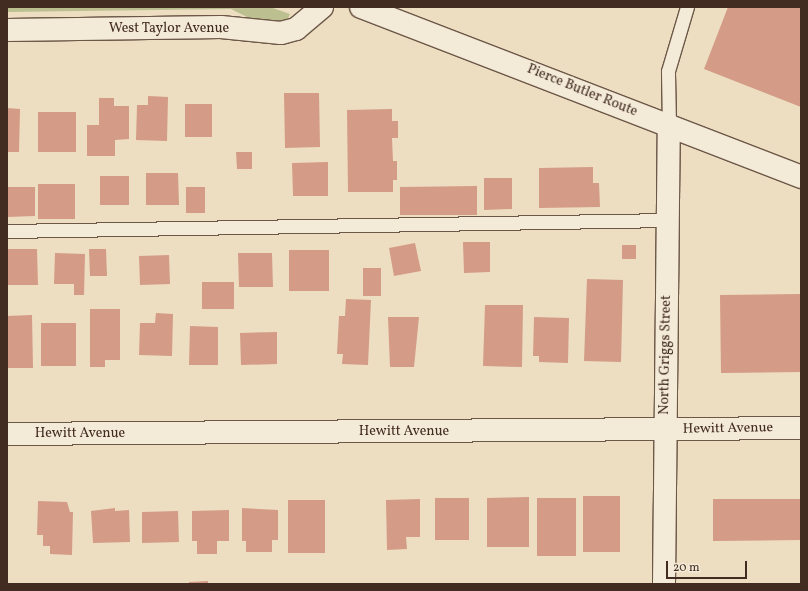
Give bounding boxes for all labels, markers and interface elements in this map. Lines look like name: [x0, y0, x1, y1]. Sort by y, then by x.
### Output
street label: West Taylor Avenue: [109, 21, 229, 37]
street label: Pierce Butler Route: [524, 61, 640, 121]
street label: North Griggs Street: [657, 295, 675, 415]
street label: Hewitt Avenue: [683, 420, 773, 438]
street label: Hewitt Avenue: [359, 424, 449, 440]
street label: Hewitt Avenue: [35, 426, 125, 442]
scale bar: [668, 553, 749, 579]
text: 20 m: [673, 560, 700, 576]

